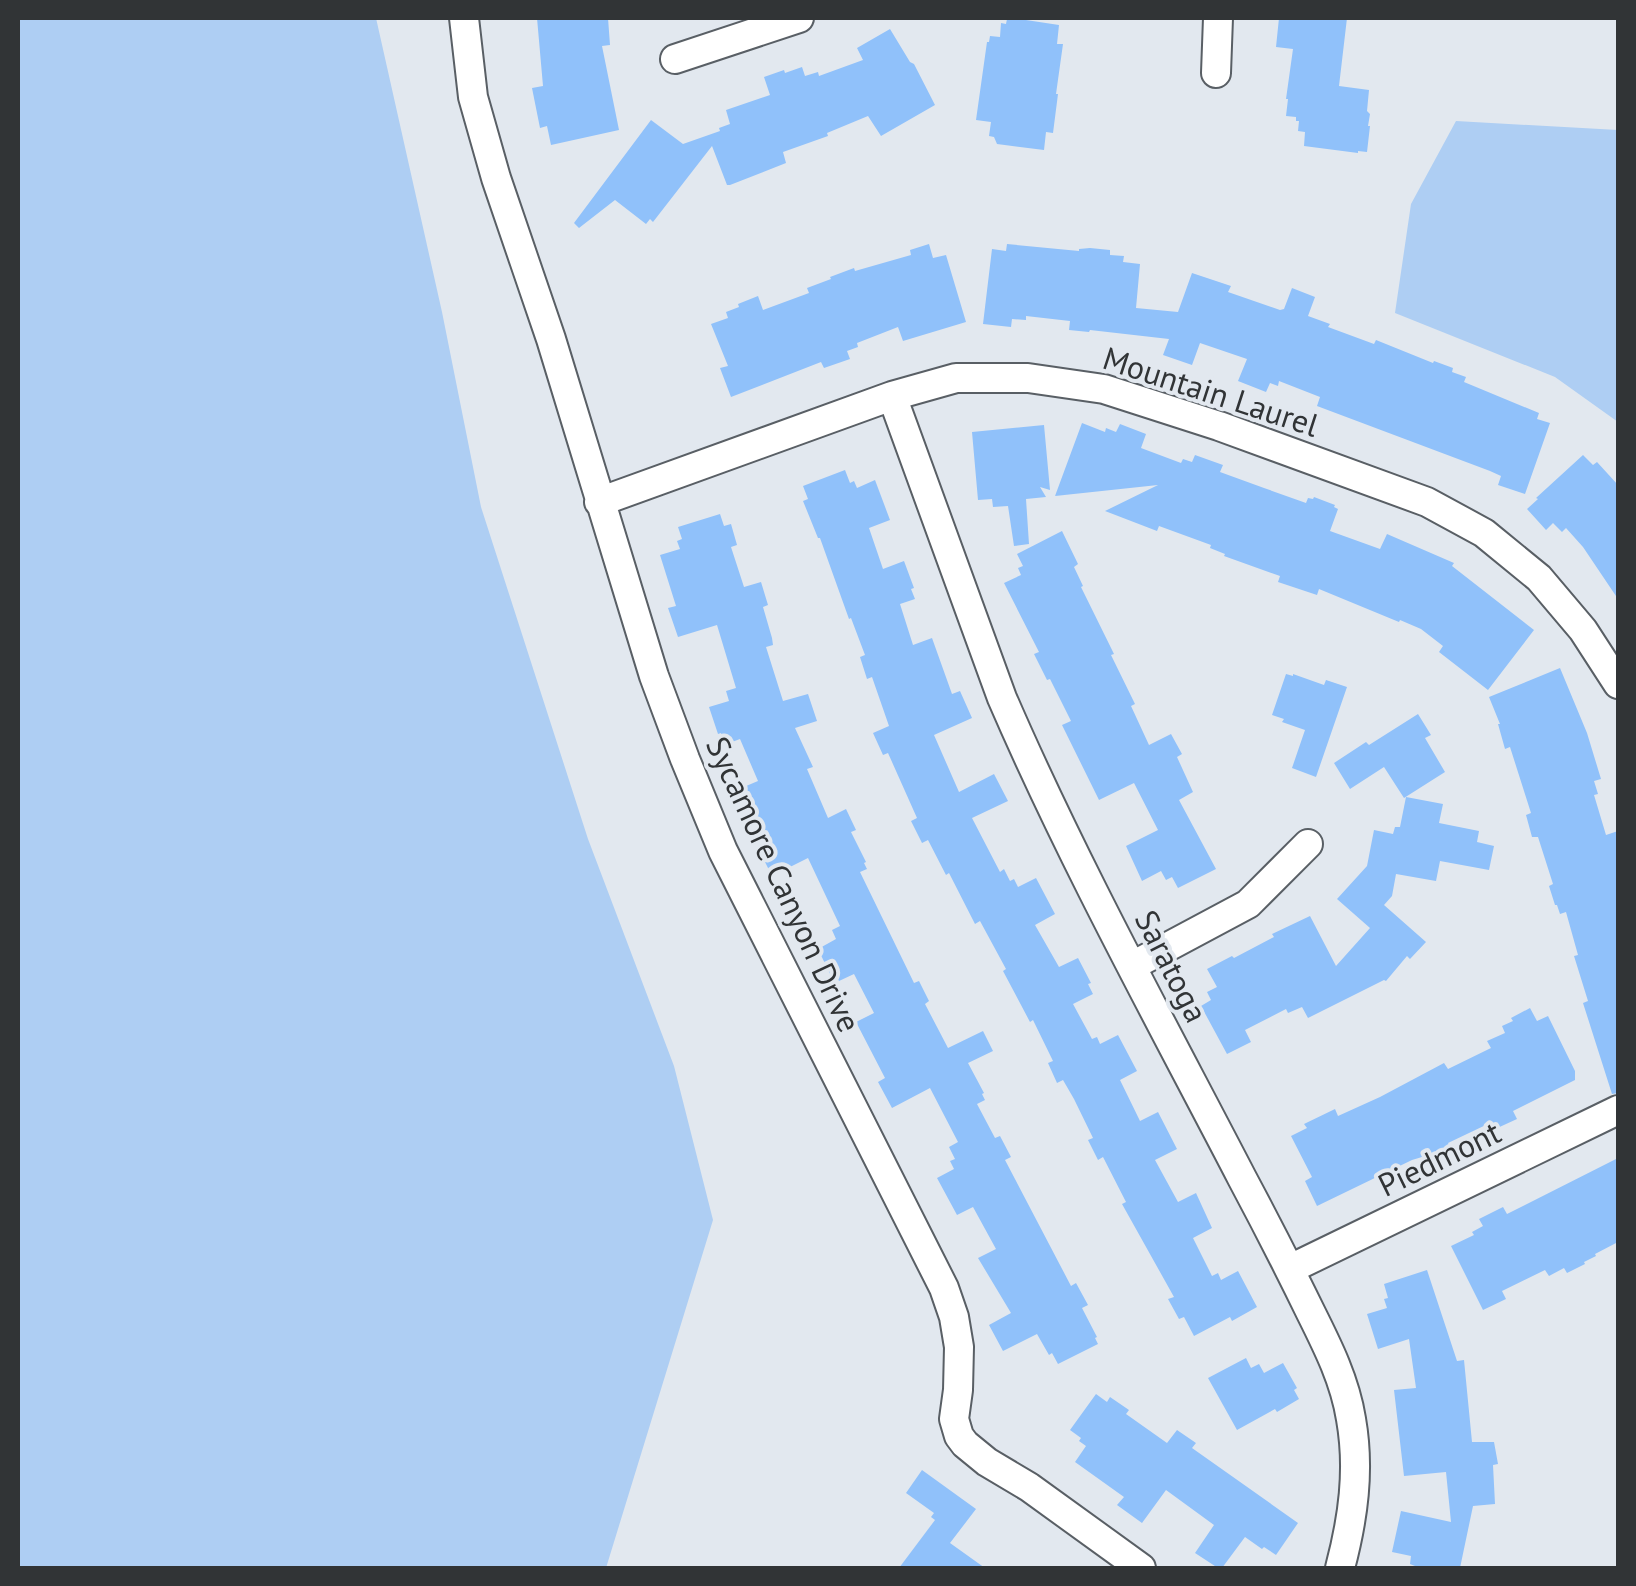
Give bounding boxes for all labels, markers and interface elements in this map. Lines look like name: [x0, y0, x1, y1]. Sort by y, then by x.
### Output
street label: Mountain Laurel: [1098, 336, 1325, 446]
street label: Sycamore Canyon Drive: [697, 730, 871, 1038]
street label: Saratoga: [1126, 903, 1218, 1029]
street label: Piedmont: [1371, 1110, 1507, 1206]

